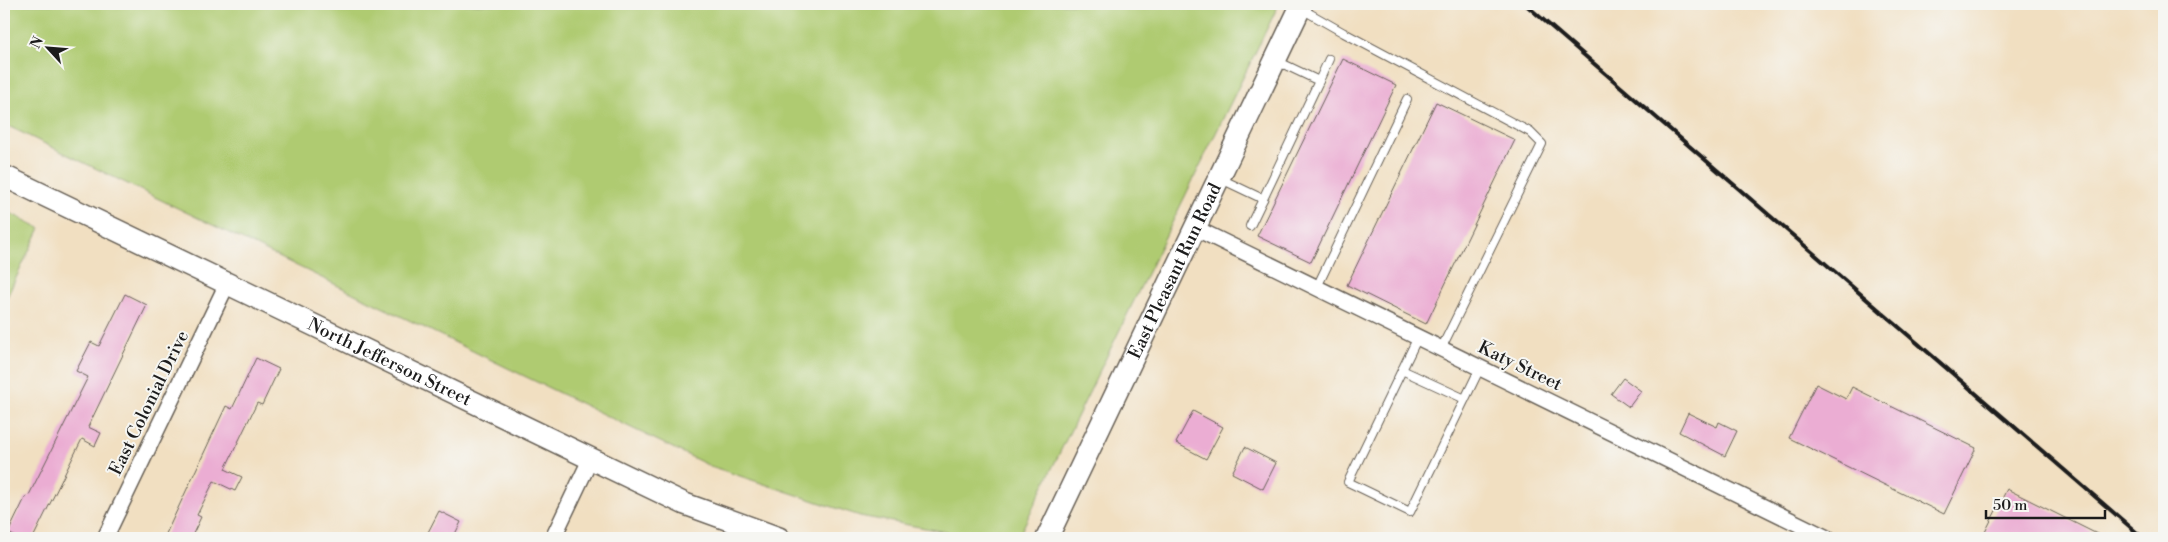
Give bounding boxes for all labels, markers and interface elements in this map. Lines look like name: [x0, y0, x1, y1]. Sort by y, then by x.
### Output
north arrow: [22, 22, 72, 72]
text: N: [27, 34, 48, 52]
street label: East Pleasant Run Road: [1123, 178, 1227, 363]
street label: North Jefferson Street: [304, 313, 476, 411]
street label: East Colonial Drive: [104, 327, 194, 479]
street label: Katy Street: [1474, 336, 1566, 396]
scale bar: [1986, 487, 2104, 519]
text: 50 m: [1993, 496, 2027, 515]

